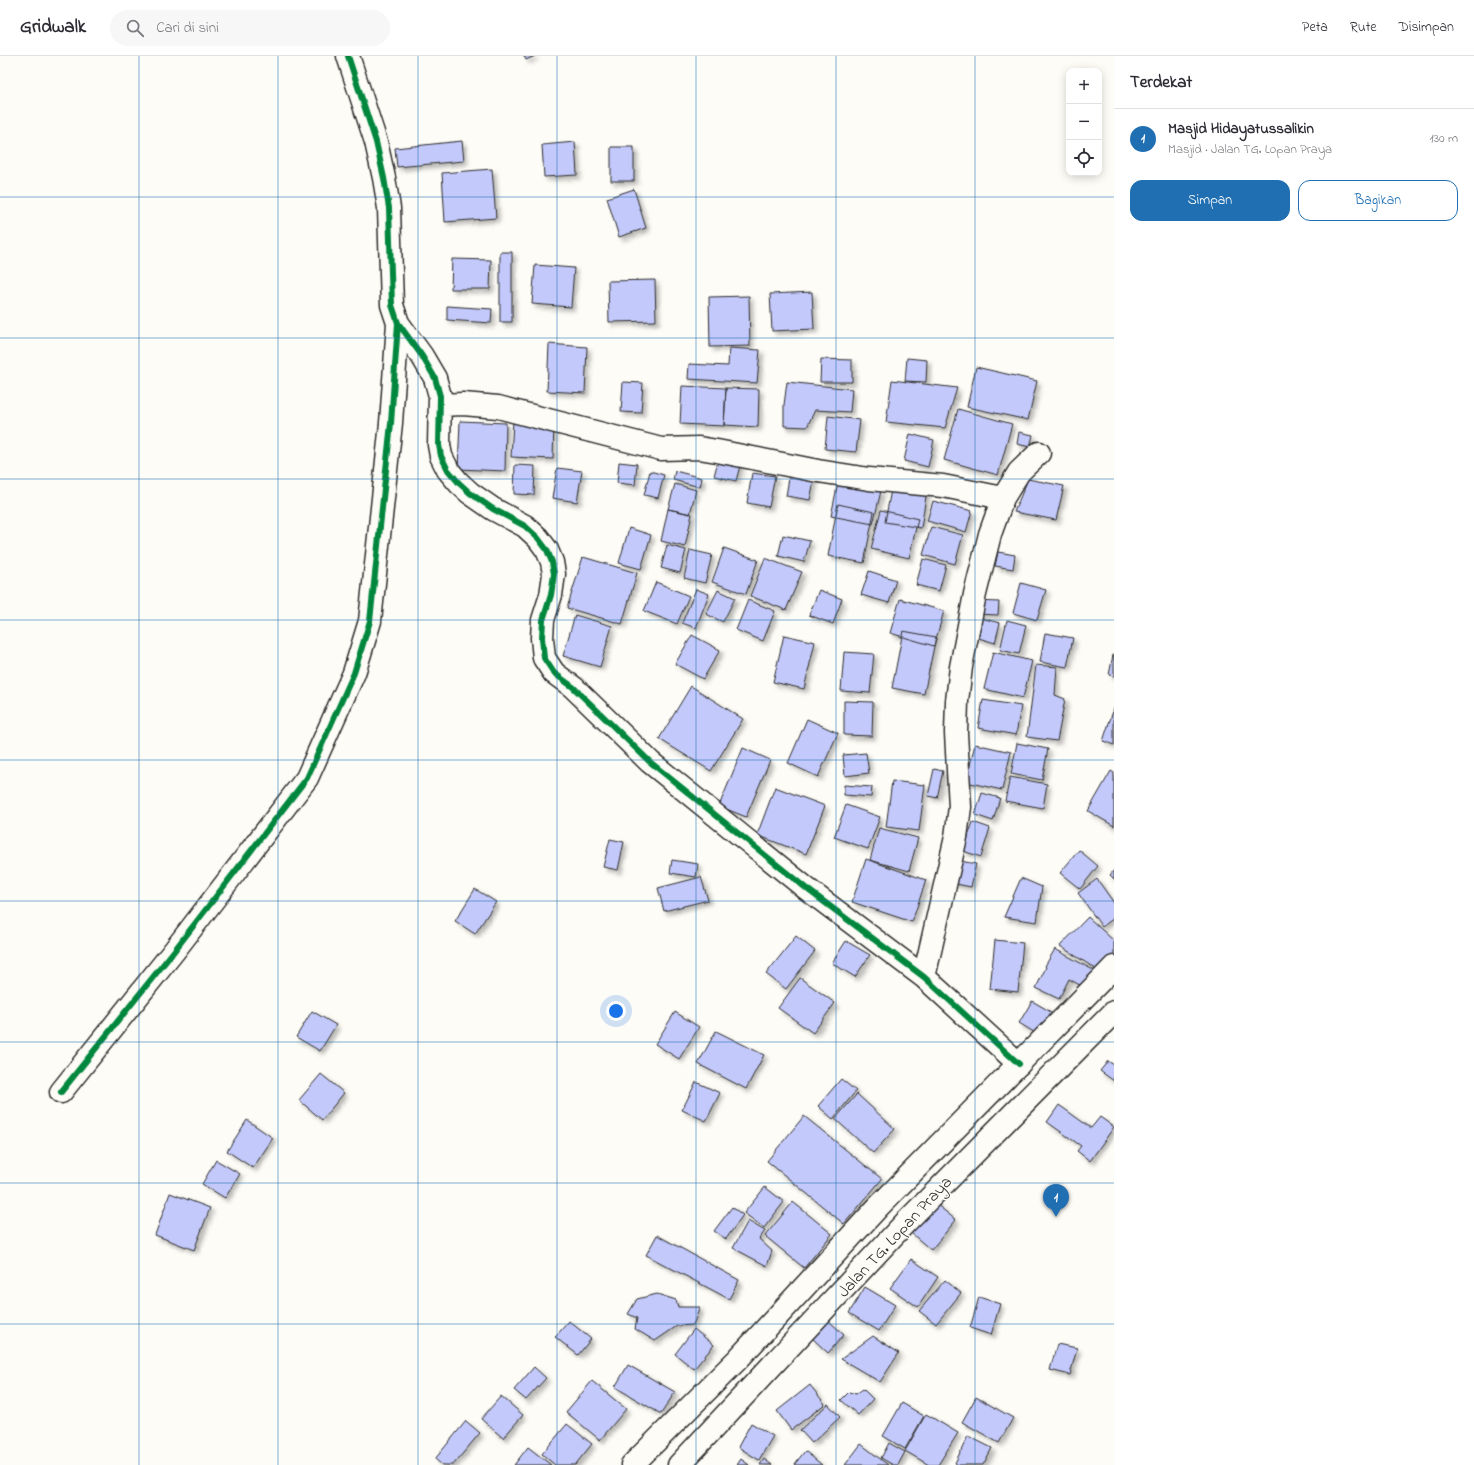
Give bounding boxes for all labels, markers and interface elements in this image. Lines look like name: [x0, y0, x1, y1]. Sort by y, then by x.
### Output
search box: [110, 10, 390, 46]
text: Gridwalk: [20, 14, 86, 41]
icon: search: [124, 17, 146, 39]
text: Cari di sini: [156, 17, 219, 39]
text: Peta: [1302, 17, 1328, 38]
text: Rute: [1350, 17, 1377, 38]
text: Disimpan: [1399, 17, 1454, 38]
map controls: [1066, 68, 1102, 176]
button: +: [1066, 68, 1102, 104]
text: Terdekat: [1130, 70, 1192, 95]
button: −: [1066, 104, 1102, 140]
text: Masjid Hidayatussalikin: [1168, 118, 1314, 140]
text: 1: [1141, 129, 1145, 148]
text: 130 m: [1430, 129, 1458, 148]
button: locate: [1066, 140, 1102, 176]
text: Masjid · Jalan TG. Lopan Praya: [1168, 140, 1332, 159]
button: Simpan: [1130, 180, 1290, 221]
button: Bagikan: [1298, 180, 1458, 221]
your location: [606, 1001, 626, 1021]
street label: Jalan TG. Lopan Praya: [832, 1171, 959, 1304]
pin: 1: [1043, 1184, 1069, 1217]

